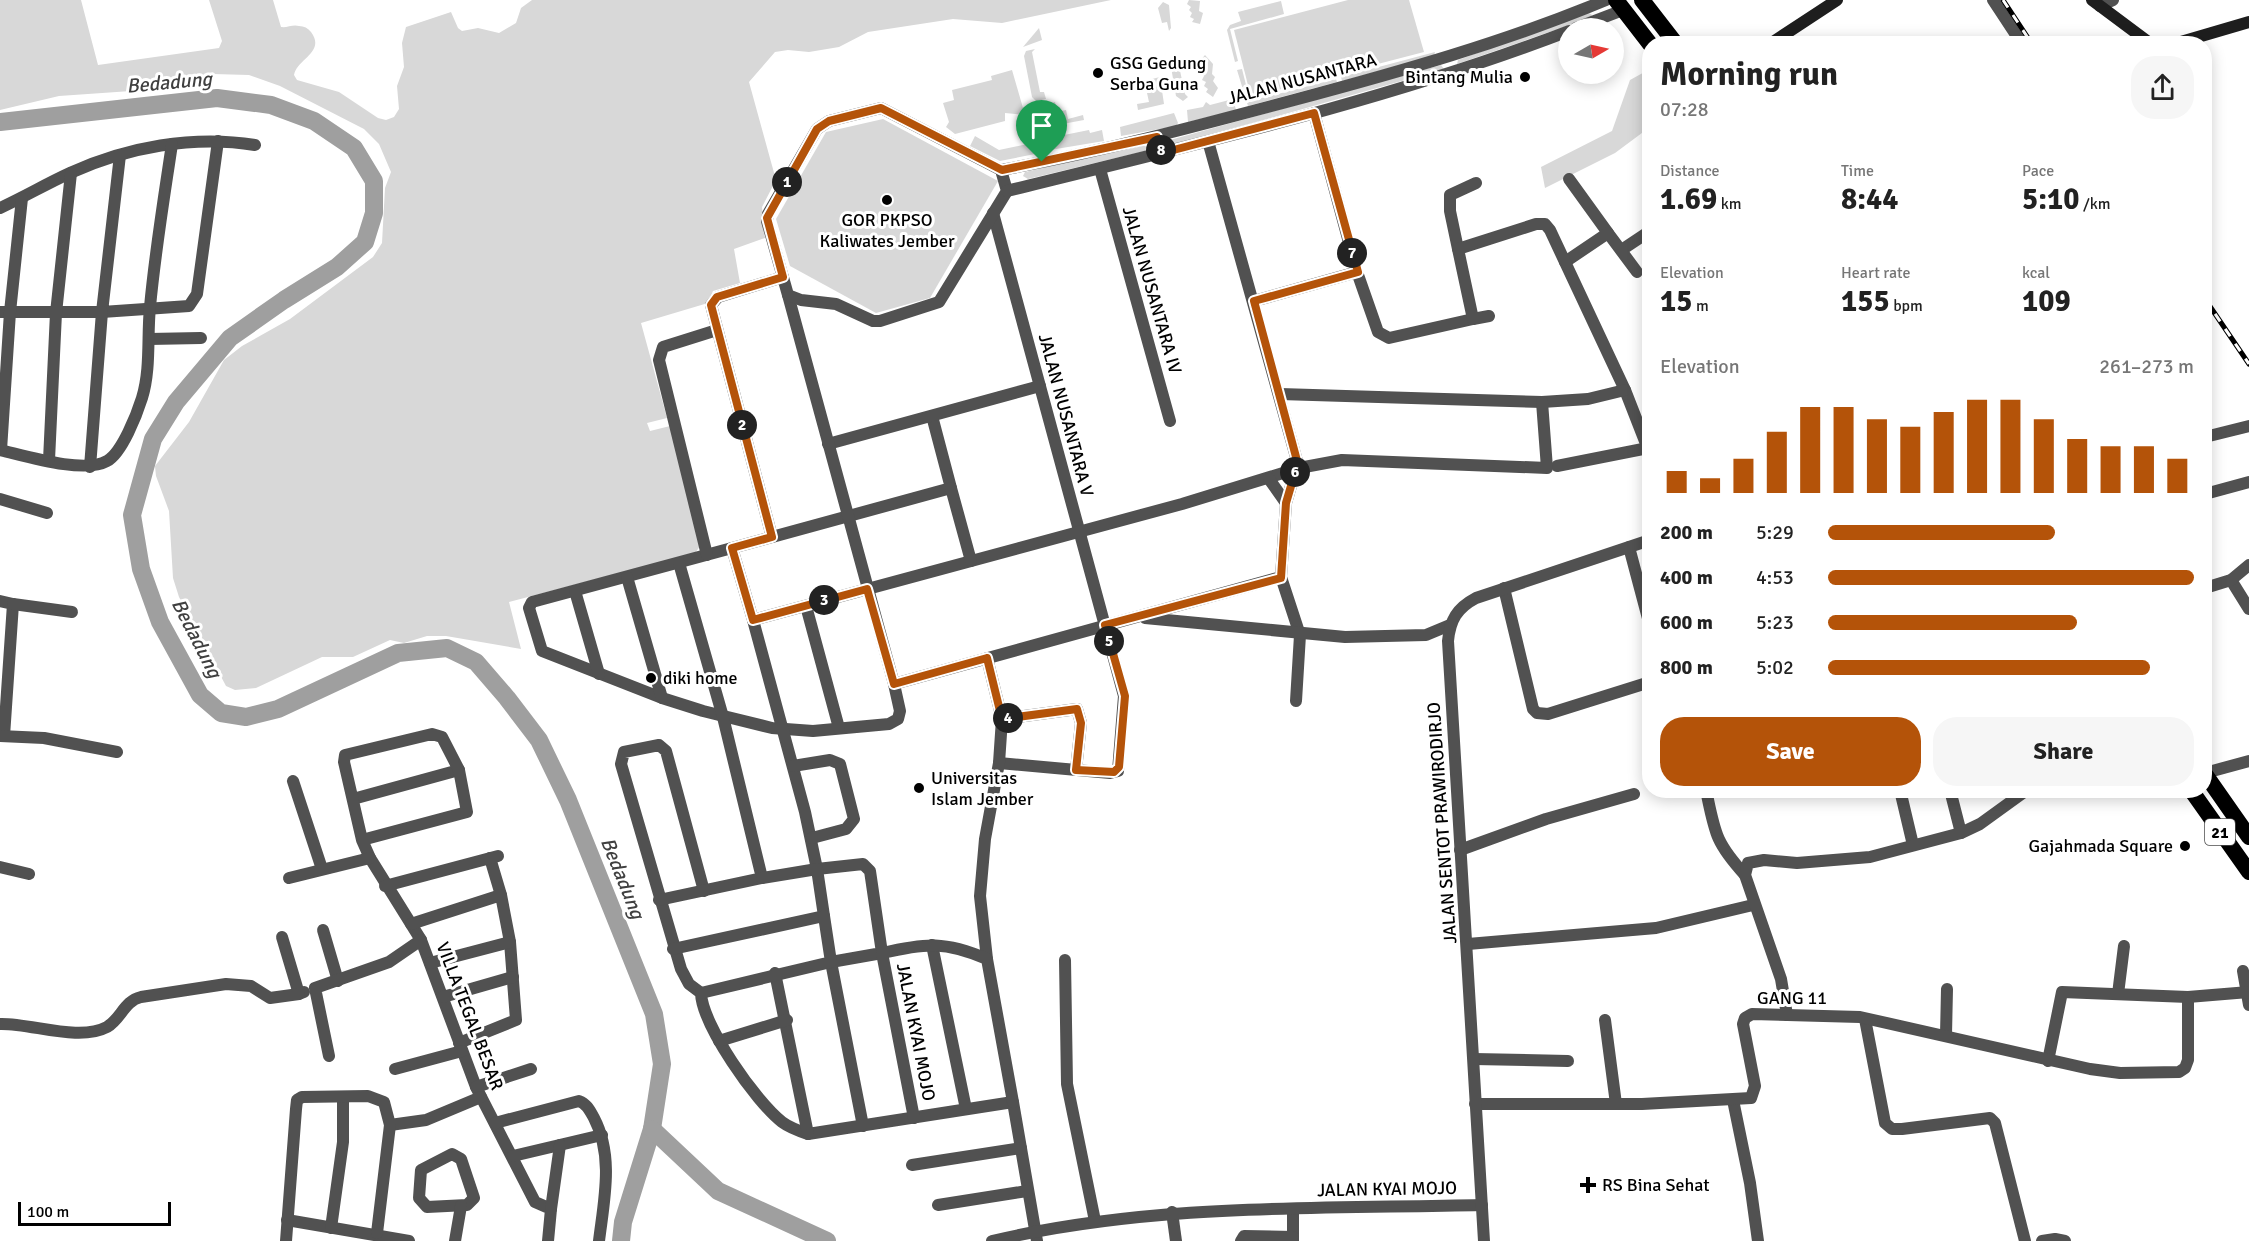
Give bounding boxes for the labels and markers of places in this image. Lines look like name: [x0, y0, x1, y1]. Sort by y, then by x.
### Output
place label: GSG Gedung Serba Guna: [1110, 52, 1206, 95]
marker: GSG Gedung Serba Guna: [1091, 66, 1105, 80]
place label: Bintang Mulia: [1405, 66, 1513, 88]
marker: Bintang Mulia: [1518, 70, 1532, 84]
pin: [1016, 100, 1067, 162]
pin: 8: [1146, 135, 1176, 165]
pin: 1: [772, 167, 802, 197]
marker: GOR PKPSO Kaliwates Jember: [880, 193, 894, 207]
place label: GOR PKPSO Kaliwates Jember: [819, 209, 955, 252]
pin: 7: [1337, 238, 1367, 268]
pin: 2: [727, 410, 757, 440]
pin: 6: [1280, 457, 1310, 487]
pin: 3: [809, 585, 839, 615]
pin: 5: [1094, 626, 1124, 656]
place label: diki home: [663, 667, 738, 689]
marker: diki home: [644, 671, 658, 685]
pin: 4: [993, 703, 1023, 733]
place label: Universitas Islam Jember: [931, 767, 1034, 810]
marker: Universitas Islam Jember: [912, 781, 926, 795]
place label: Gajahmada Square: [2029, 835, 2173, 857]
marker: Gajahmada Square: [2178, 839, 2192, 853]
place label: RS Bina Sehat: [1602, 1174, 1709, 1196]
marker: RS Bina Sehat: [1579, 1176, 1597, 1194]

